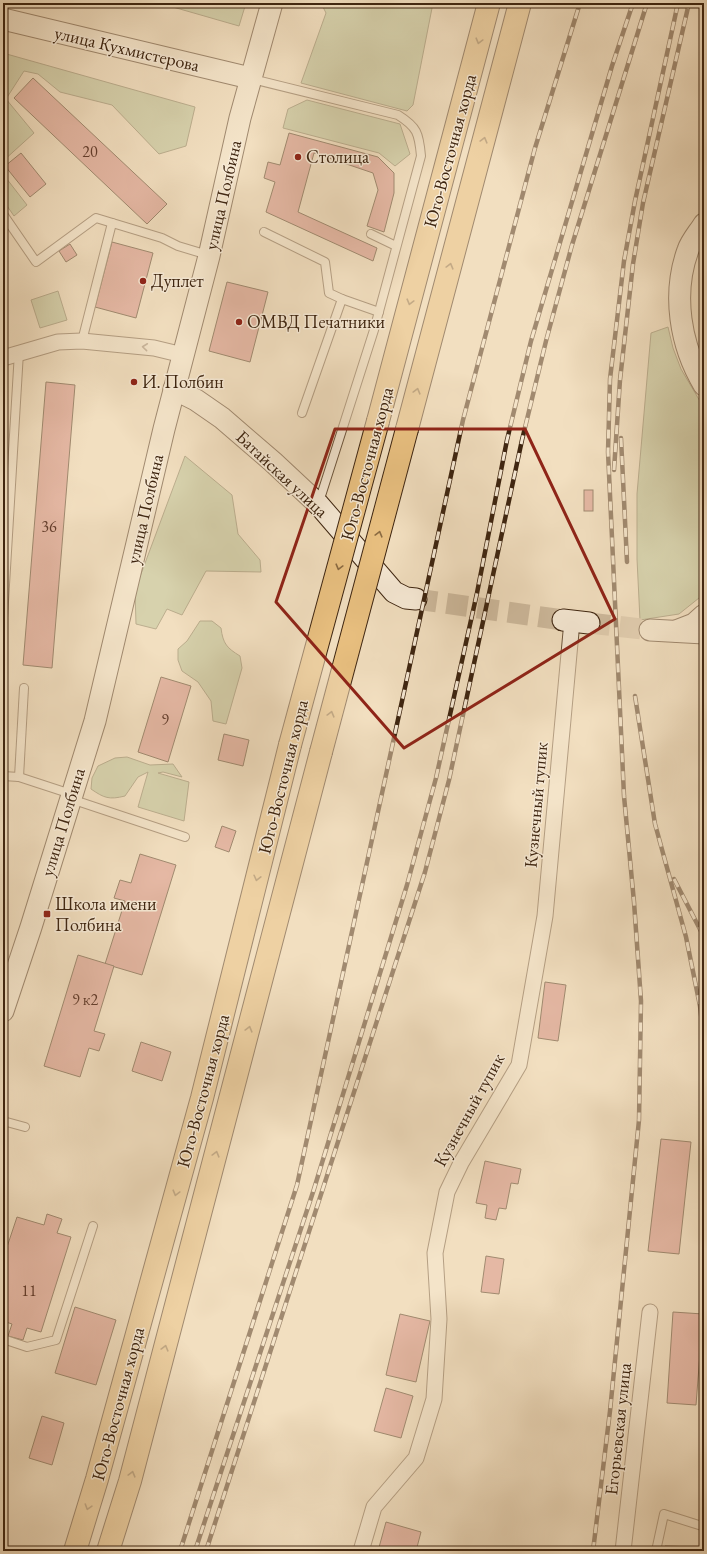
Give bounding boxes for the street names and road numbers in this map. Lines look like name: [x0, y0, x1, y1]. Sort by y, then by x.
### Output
street label: улица Кухмистерова: [52, 21, 203, 77]
street label: Юго-Восточная хорда: [418, 71, 481, 230]
street label: улица Полбина: [199, 137, 247, 252]
street label: Юго-Восточная хорда: [335, 384, 398, 543]
street label: Батайская улица: [231, 425, 334, 523]
street label: улица Полбина: [121, 451, 169, 566]
street label: Юго-Восточная хорда: [252, 696, 313, 857]
street label: Кузнечный тупик: [519, 741, 552, 869]
street label: улица Полбина: [35, 764, 90, 879]
street label: Юго-Восточная хорда: [171, 1011, 234, 1170]
street label: Кузнечный тупик: [428, 1049, 509, 1170]
street label: Юго-Восточная хорда: [86, 1324, 149, 1483]
street label: Егорьевская улица: [599, 1361, 636, 1496]

